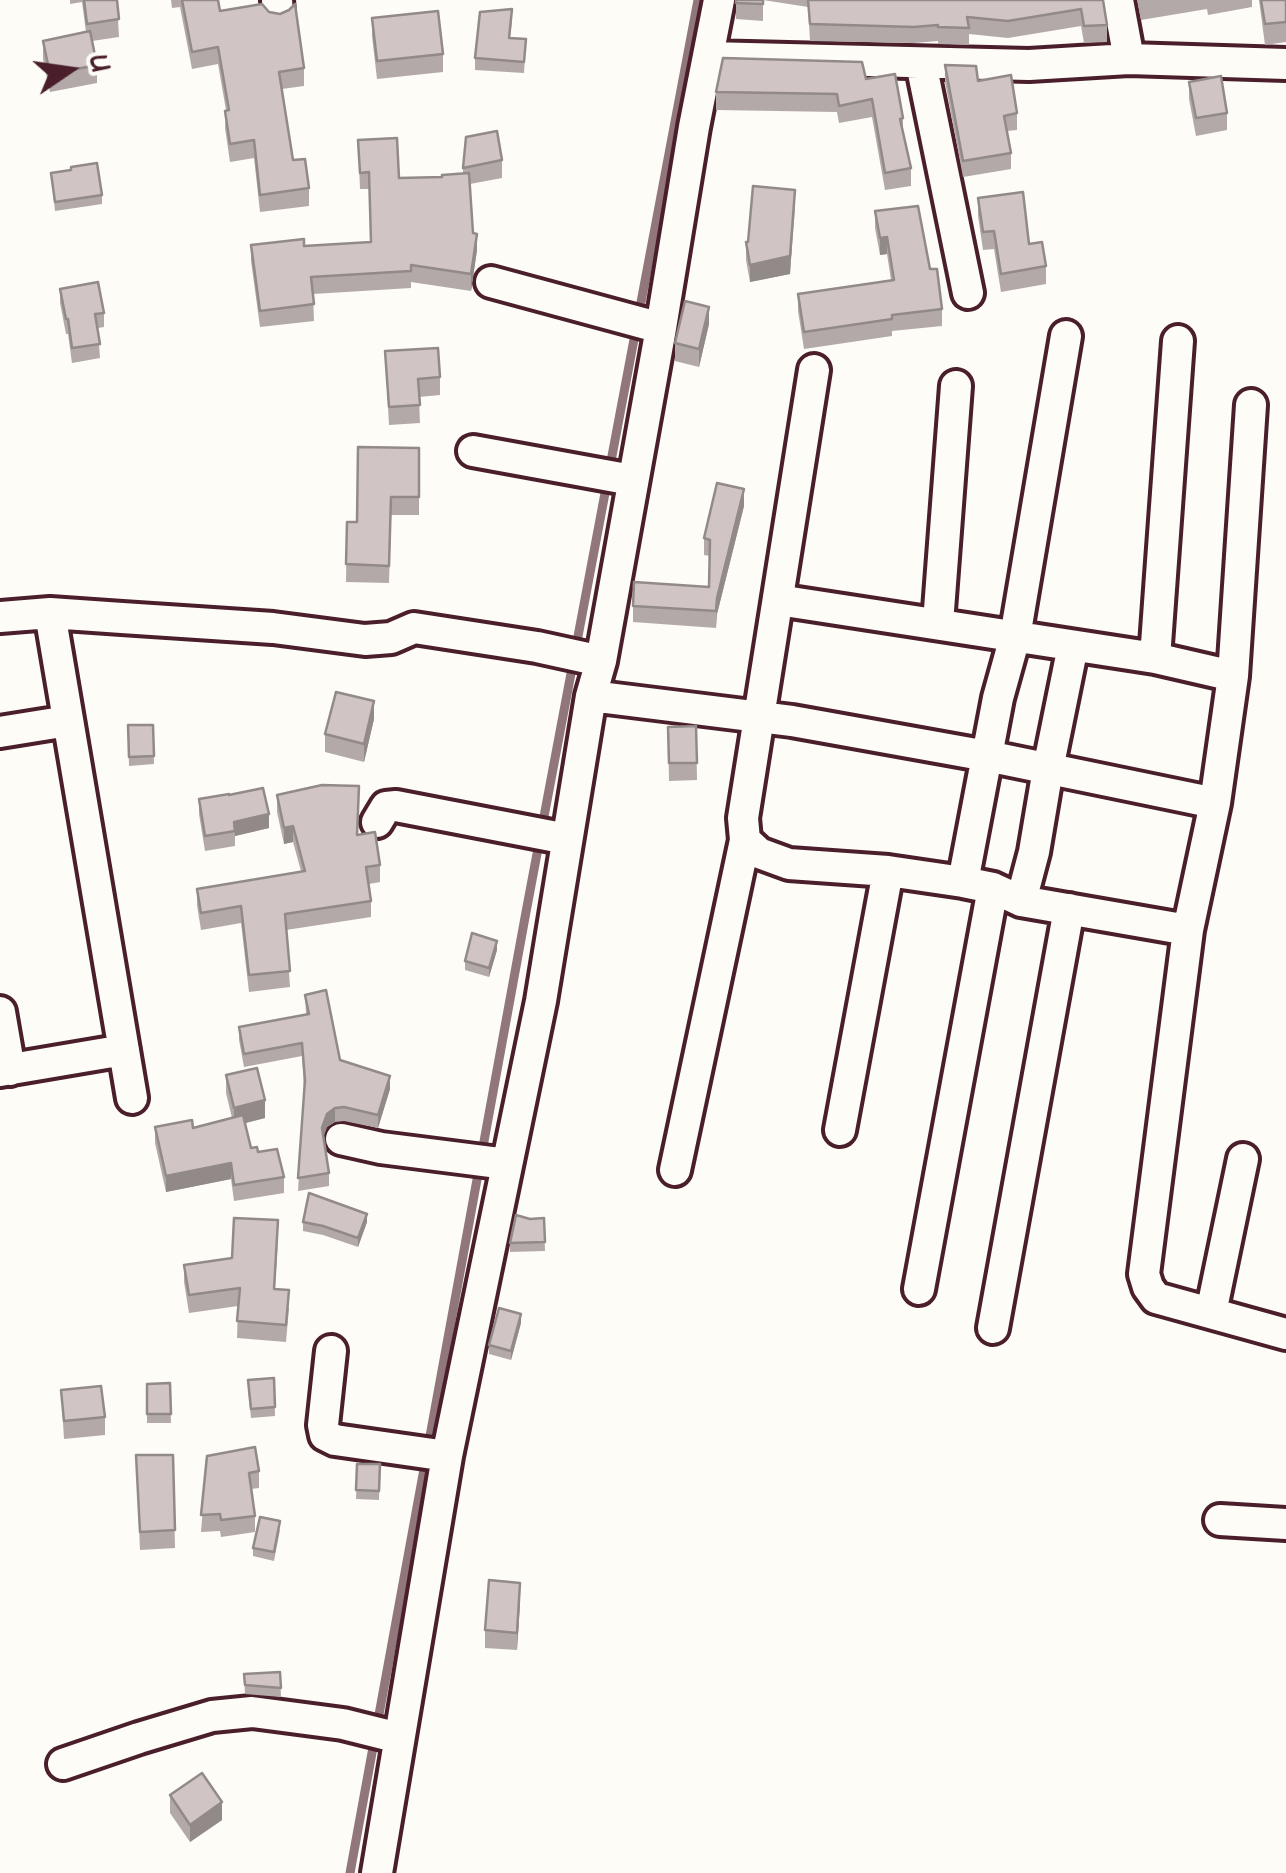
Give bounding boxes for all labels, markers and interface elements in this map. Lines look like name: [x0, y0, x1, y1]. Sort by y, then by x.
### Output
north arrow: [20, 20, 120, 120]
text: U: [79, 51, 120, 75]

